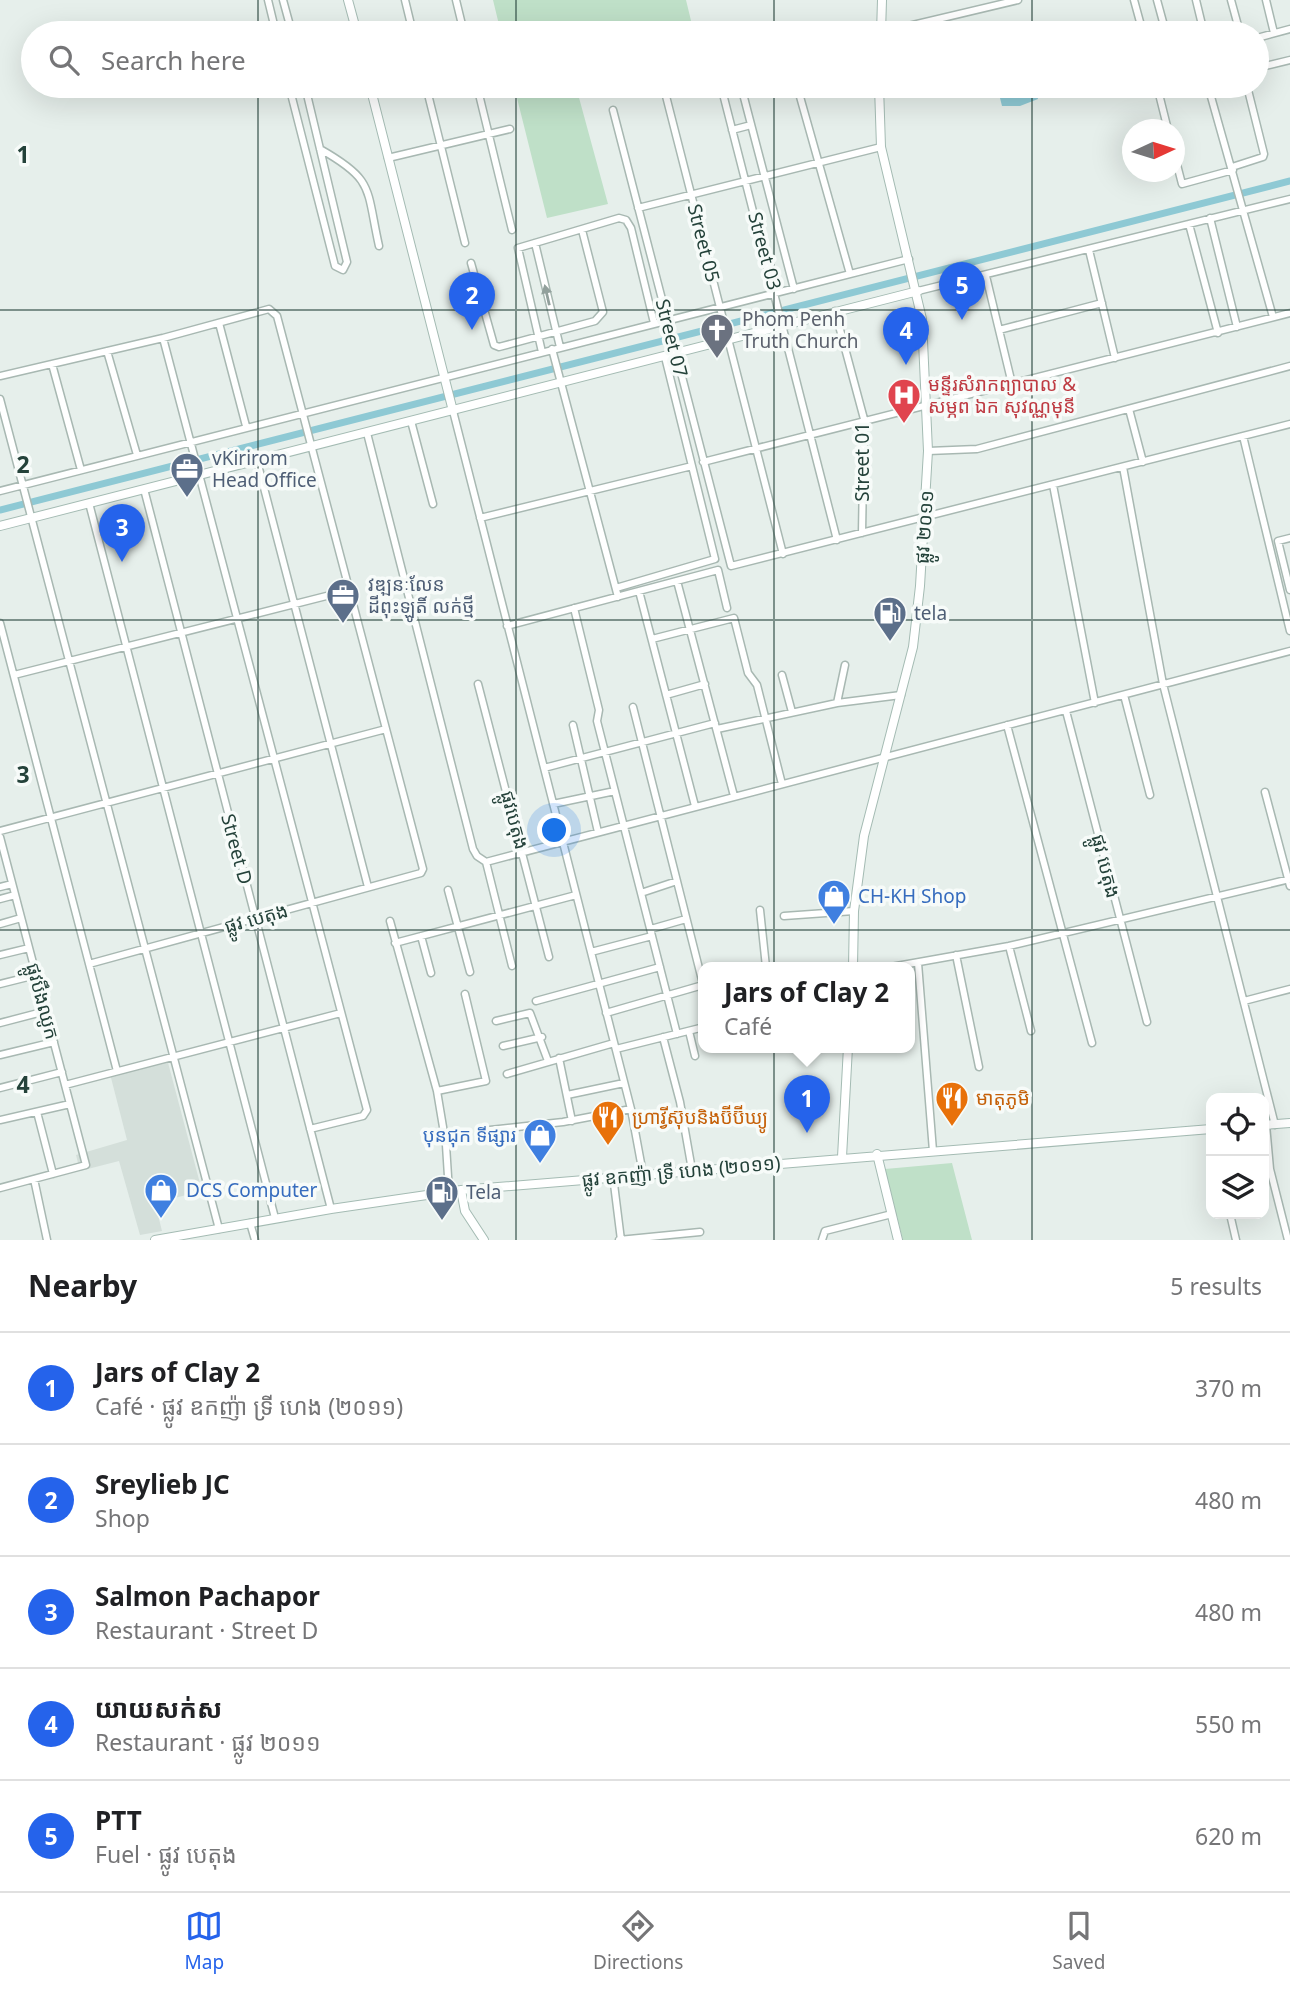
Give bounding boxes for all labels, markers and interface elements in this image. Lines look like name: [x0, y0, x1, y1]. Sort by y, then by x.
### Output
search box: [21, 21, 1269, 98]
icon: search: [45, 41, 83, 79]
text: Search here: [101, 42, 246, 78]
north arrow: [1122, 119, 1185, 182]
text: 1: [16, 138, 30, 170]
street label: Street 05: [682, 201, 726, 285]
street label: Street 03: [742, 209, 788, 293]
pin: 5: [939, 262, 985, 320]
pin: 2: [449, 272, 495, 330]
one-way arrow: [542, 284, 553, 306]
street label: Street 07: [650, 296, 694, 380]
place label: Phom Penh Truth Church: [742, 306, 859, 354]
pin: 4: [883, 307, 929, 365]
church icon: Phom Penh Truth Church: [698, 311, 736, 360]
place label: មន្ទីរសំរាកព្យាបាល & សម្ភព ឯក សុវណ្ណមុនី: [928, 371, 1076, 419]
hospital icon: មន្ទីរសំរាកព្យាបាល & សម្ភព ឯក សុវណ្ណមុនី: [885, 376, 923, 425]
street label: Street 01: [849, 422, 875, 502]
place label: vKirirom Head Office: [212, 445, 317, 493]
text: 2: [16, 448, 30, 480]
office icon: vKirirom Head Office: [168, 450, 206, 499]
street label: ផ្លូវ ២០១១: [908, 489, 944, 565]
pin: 3: [99, 504, 145, 562]
place label: វឌ្ឍនៈលែន ដីពុះឡូតិ៍ លក់ថ្មី: [368, 571, 474, 623]
office icon: វឌ្ឍនៈលែន ដីពុះឡូតិ៍ លក់ថ្មី: [324, 576, 362, 625]
fuel station icon: tela: [871, 594, 909, 643]
place label: tela: [914, 600, 947, 626]
text: 3: [16, 758, 30, 790]
street label: ផ្លូវបេតុង: [490, 788, 535, 854]
street label: Street D: [215, 811, 259, 887]
your location: [537, 813, 571, 847]
street label: ផ្លូវ បេតុង: [1081, 831, 1126, 902]
shop icon: CH-KH Shop: [815, 877, 853, 926]
place label: CH-KH Shop: [858, 883, 966, 909]
street label: ផ្លូវ បេតុង: [221, 897, 292, 943]
street label: ផ្លូវបឹងឈូក: [16, 960, 66, 1043]
popup: [698, 962, 915, 1053]
text: Jars of Clay 2: [724, 974, 889, 1010]
text: Café: [724, 1010, 772, 1042]
text: 4: [16, 1068, 30, 1100]
pin: 1: [784, 1075, 830, 1133]
restaurant icon: មាតុភូមិ: [933, 1079, 971, 1128]
place label: មាតុភូមិ: [976, 1085, 1030, 1111]
map controls: [1206, 1093, 1269, 1219]
button: locate: [1206, 1093, 1269, 1156]
restaurant icon: ហ្រាវ្វីស៊ុបនិងប៊ីប៊ីឃ្យូ: [589, 1098, 627, 1147]
place label: ហ្រាវ្វីស៊ុបនិងប៊ីប៊ីឃ្យូ: [632, 1104, 768, 1134]
shop icon: បុនជុក ទីផ្សារ: [521, 1116, 559, 1165]
place label: បុនជុក ទីផ្សារ: [423, 1122, 516, 1148]
street label: ផ្លូវ ឧកញ៉ា ទ្រី ហេង (២០១១): [580, 1149, 782, 1197]
button: layers: [1206, 1156, 1269, 1219]
shop icon: DCS Computer: [142, 1171, 180, 1220]
fuel station icon: Tela: [423, 1173, 461, 1222]
place label: DCS Computer: [186, 1177, 318, 1203]
place label: Tela: [466, 1179, 502, 1205]
text: Nearby: [28, 1265, 137, 1306]
text: 5 results: [1170, 1270, 1262, 1302]
text: Jars of Clay 2: [95, 1354, 260, 1390]
text: 1: [44, 1372, 58, 1404]
text: 370 m: [1195, 1372, 1262, 1404]
text: Café · ផ្លូវ ឧកញ៉ា ទ្រី ហេង (២០១១): [95, 1390, 403, 1422]
text: Sreylieb JC: [95, 1466, 230, 1502]
text: 2: [44, 1484, 58, 1516]
text: 480 m: [1195, 1484, 1262, 1516]
text: Shop: [95, 1502, 150, 1534]
text: Salmon Pachapor: [95, 1578, 320, 1614]
text: 3: [44, 1596, 58, 1628]
text: 480 m: [1195, 1596, 1262, 1628]
text: Restaurant · Street D: [95, 1614, 318, 1646]
text: យាយសក់ស: [95, 1690, 222, 1726]
text: 4: [44, 1708, 58, 1740]
text: 550 m: [1195, 1708, 1262, 1740]
text: Restaurant · ផ្លូវ ២០១១: [95, 1726, 321, 1758]
text: PTT: [95, 1802, 142, 1838]
text: 5: [44, 1820, 58, 1852]
text: 620 m: [1195, 1820, 1262, 1852]
text: Fuel · ផ្លូវ បេតុង: [95, 1838, 237, 1870]
tab: Map: [185, 1907, 224, 1975]
tab: Directions: [593, 1907, 683, 1975]
tab: Saved: [1052, 1907, 1105, 1975]

